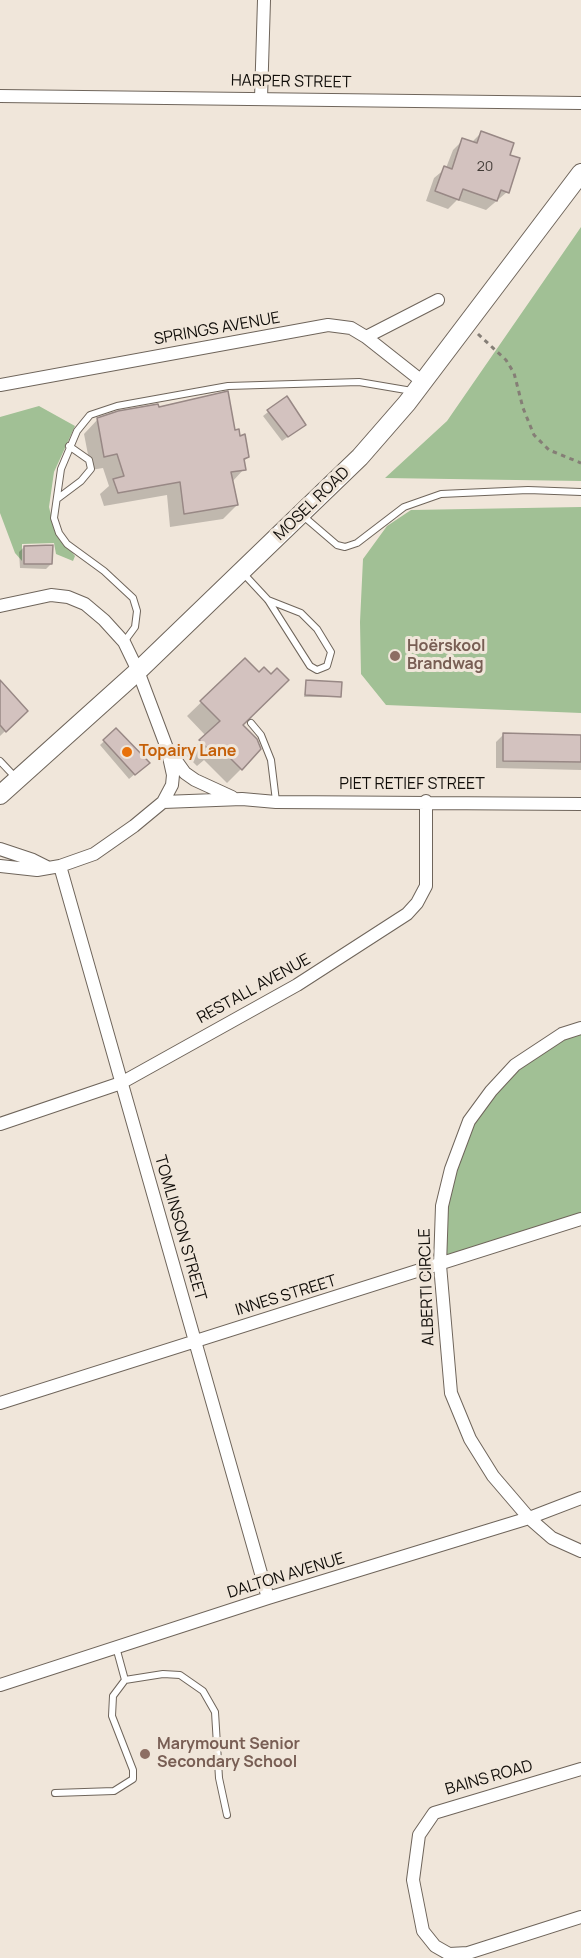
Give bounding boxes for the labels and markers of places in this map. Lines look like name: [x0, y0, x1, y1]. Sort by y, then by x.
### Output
place label: Hoërskool Brandwag: [407, 637, 486, 675]
marker: Hoërskool Brandwag: [388, 649, 402, 663]
place label: Topairy Lane: [139, 742, 236, 762]
marker: Topairy Lane: [120, 745, 134, 759]
place label: Marymount Senior Secondary School: [157, 1735, 300, 1773]
marker: Marymount Senior Secondary School: [138, 1747, 152, 1761]

